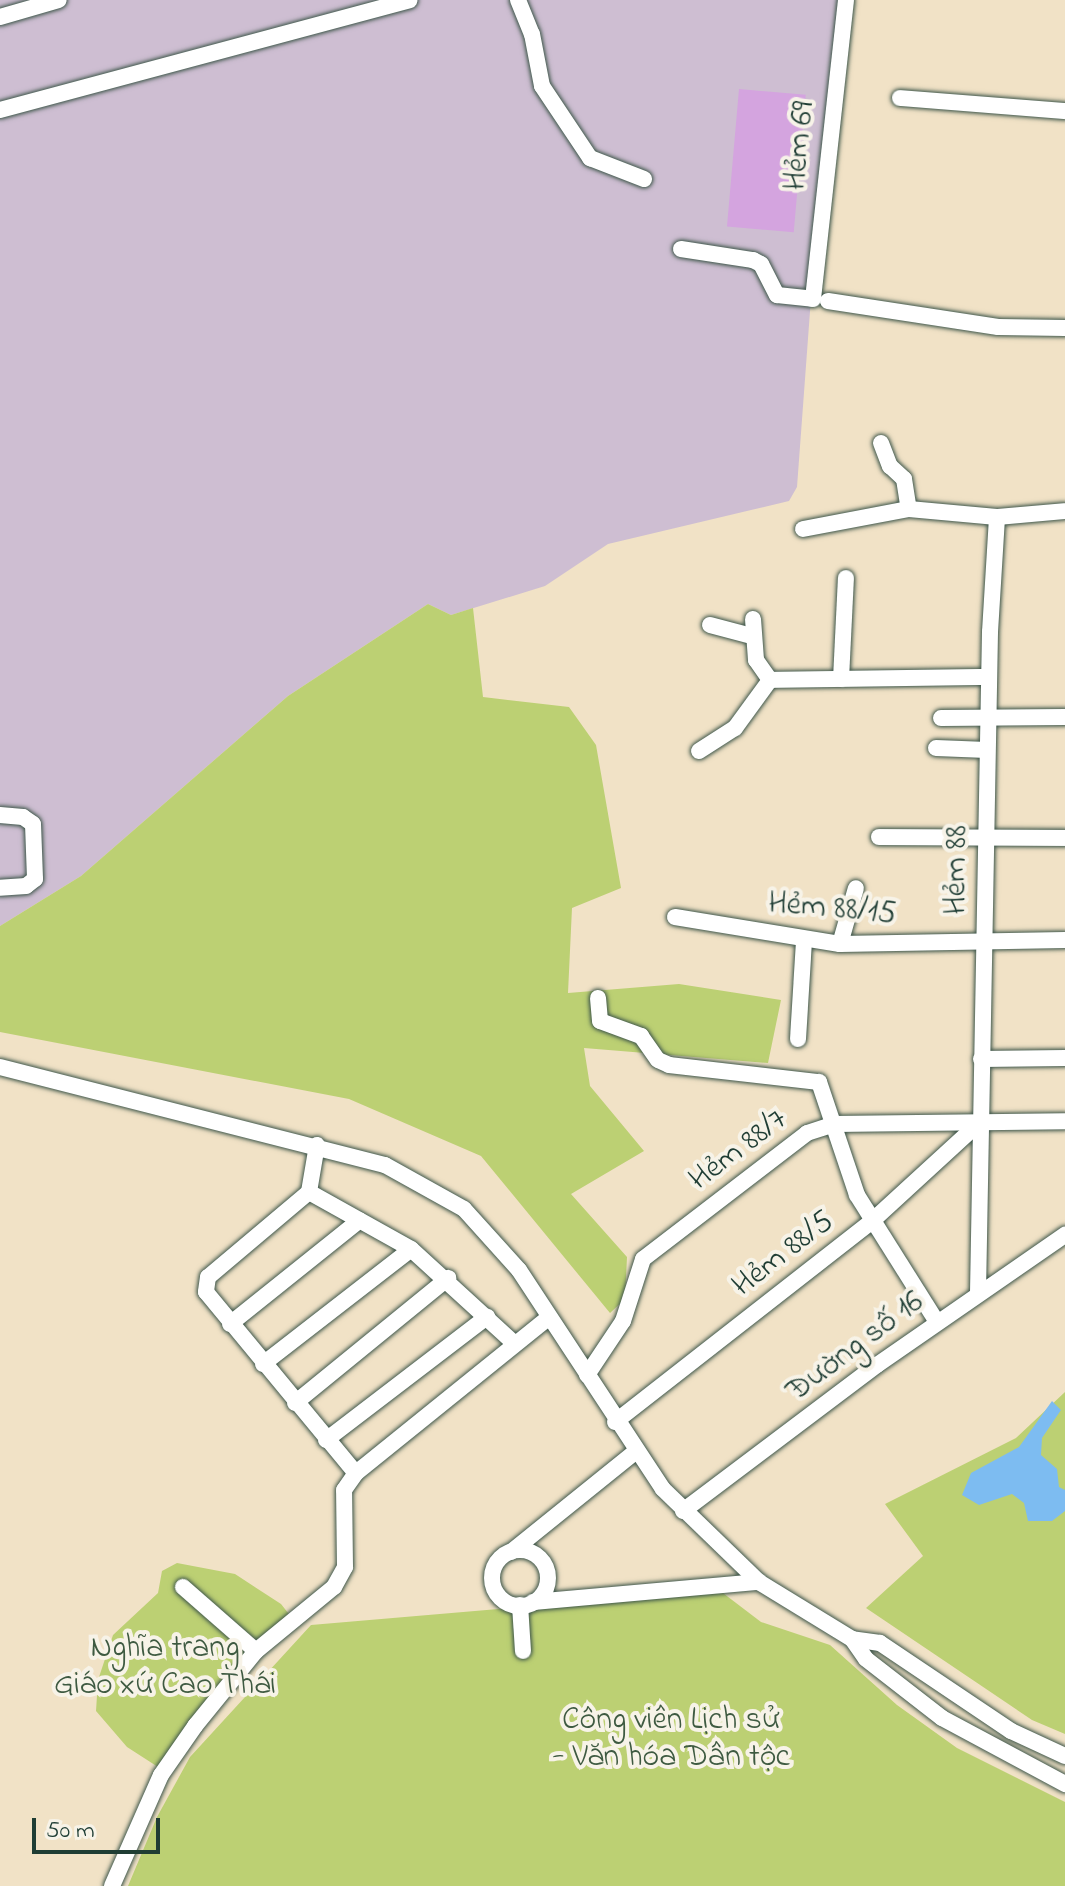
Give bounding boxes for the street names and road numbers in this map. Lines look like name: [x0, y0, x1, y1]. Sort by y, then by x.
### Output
street label: Hẻm 69: [777, 100, 825, 192]
street label: Hẻm 88: [938, 825, 978, 915]
street label: Hẻm 88/15: [766, 885, 898, 935]
street label: Hẻm 88/7: [682, 1102, 796, 1200]
street label: Hẻm 88/5: [726, 1204, 842, 1306]
street label: Đường số 16: [780, 1284, 932, 1412]

